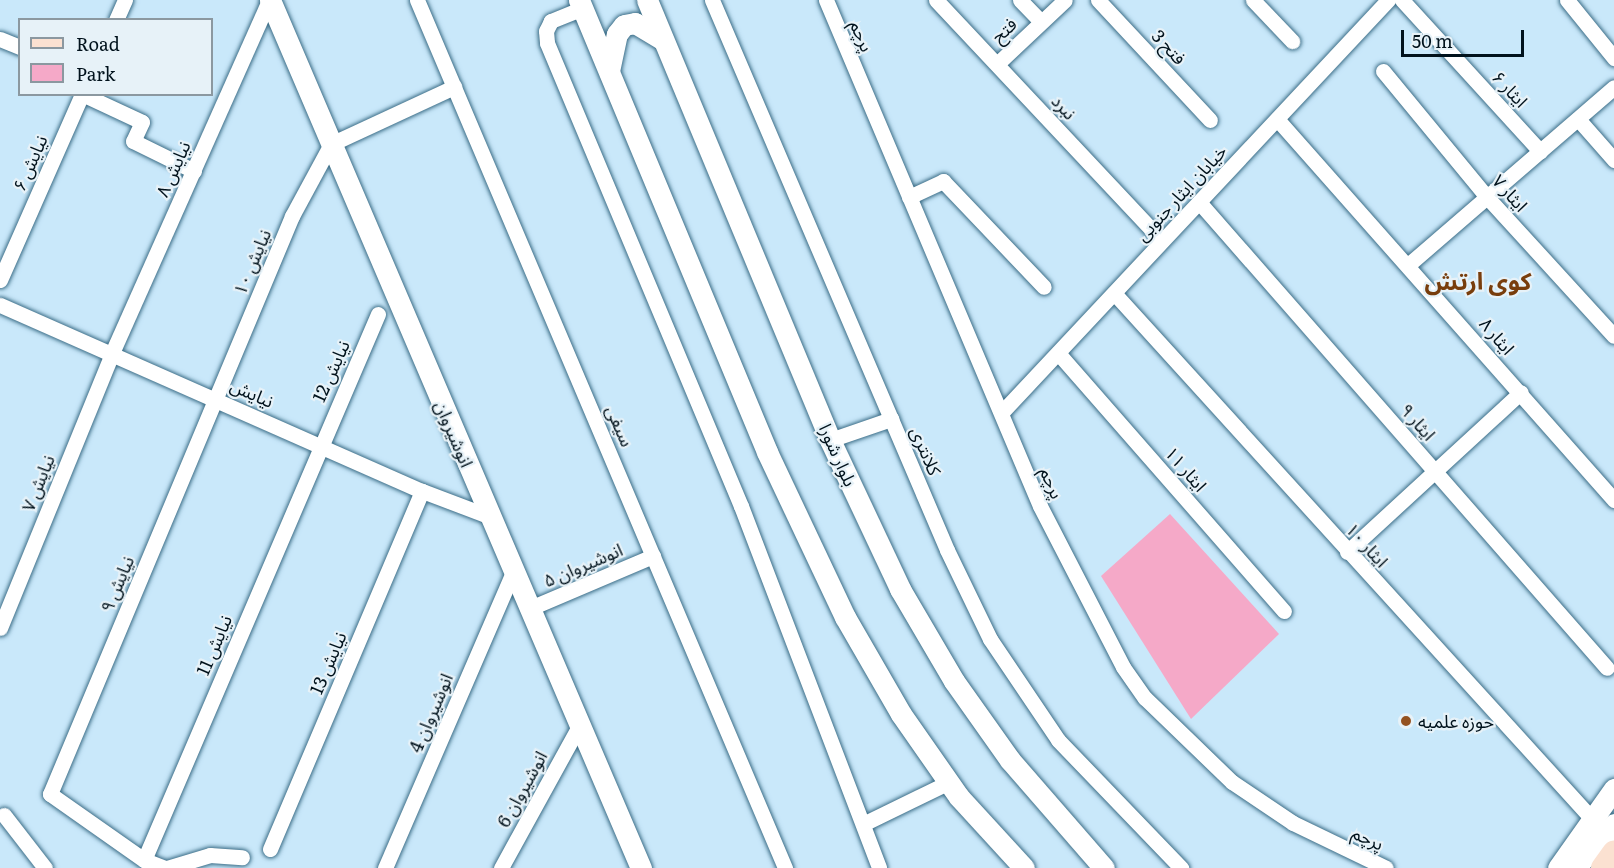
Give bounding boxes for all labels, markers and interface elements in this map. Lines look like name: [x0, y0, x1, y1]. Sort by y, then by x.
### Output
street label: فتح: [987, 13, 1021, 47]
street label: پرچم: [846, 17, 878, 55]
legend: [18, 18, 213, 96]
scale bar: [1404, 18, 1527, 56]
street label: فتح 3: [1148, 25, 1190, 69]
text: 50 m: [1412, 27, 1453, 54]
text: Road: [76, 30, 120, 57]
text: Park: [76, 60, 115, 87]
street label: ایثار ۶: [1488, 66, 1532, 112]
street label: نبرد: [1047, 90, 1081, 124]
street label: نیایش ۶: [8, 132, 52, 194]
street label: نیایش ۸: [151, 138, 195, 200]
street label: خیابان ایثار جنوبی: [1131, 140, 1231, 246]
street label: ایثار ۷: [1488, 170, 1532, 216]
street label: نیایش ۱۰: [229, 226, 275, 298]
district label: کوی ارتش: [1425, 266, 1531, 294]
street label: ایثار ۸: [1475, 313, 1519, 359]
street label: نیایش 12: [308, 337, 354, 405]
street label: نیایش: [227, 374, 277, 412]
street label: انوشیروان: [430, 397, 478, 471]
street label: ایثار ۹: [1396, 399, 1440, 445]
street label: سیفی: [602, 402, 638, 450]
street label: بلوار شورا: [815, 420, 861, 490]
street label: کلانتری: [906, 424, 946, 478]
street label: ایثار ۱۱: [1161, 442, 1211, 496]
street label: نیایش ۷: [17, 452, 59, 514]
street label: پرچم: [1036, 464, 1068, 502]
street label: ایثار ۱۰: [1341, 518, 1393, 572]
street label: انوشیروان ۵: [540, 539, 626, 591]
street label: نیایش ۹: [96, 553, 138, 615]
street label: نیایش 11: [192, 612, 236, 678]
street label: نیایش 13: [305, 629, 351, 697]
street label: انوشیروان 4: [405, 670, 457, 756]
place label: حوزه علمیه: [1418, 710, 1494, 732]
marker: حوزه علمیه: [1399, 714, 1413, 728]
street label: انوشیروان 6: [492, 747, 552, 831]
street label: پرچم: [1349, 821, 1387, 855]

